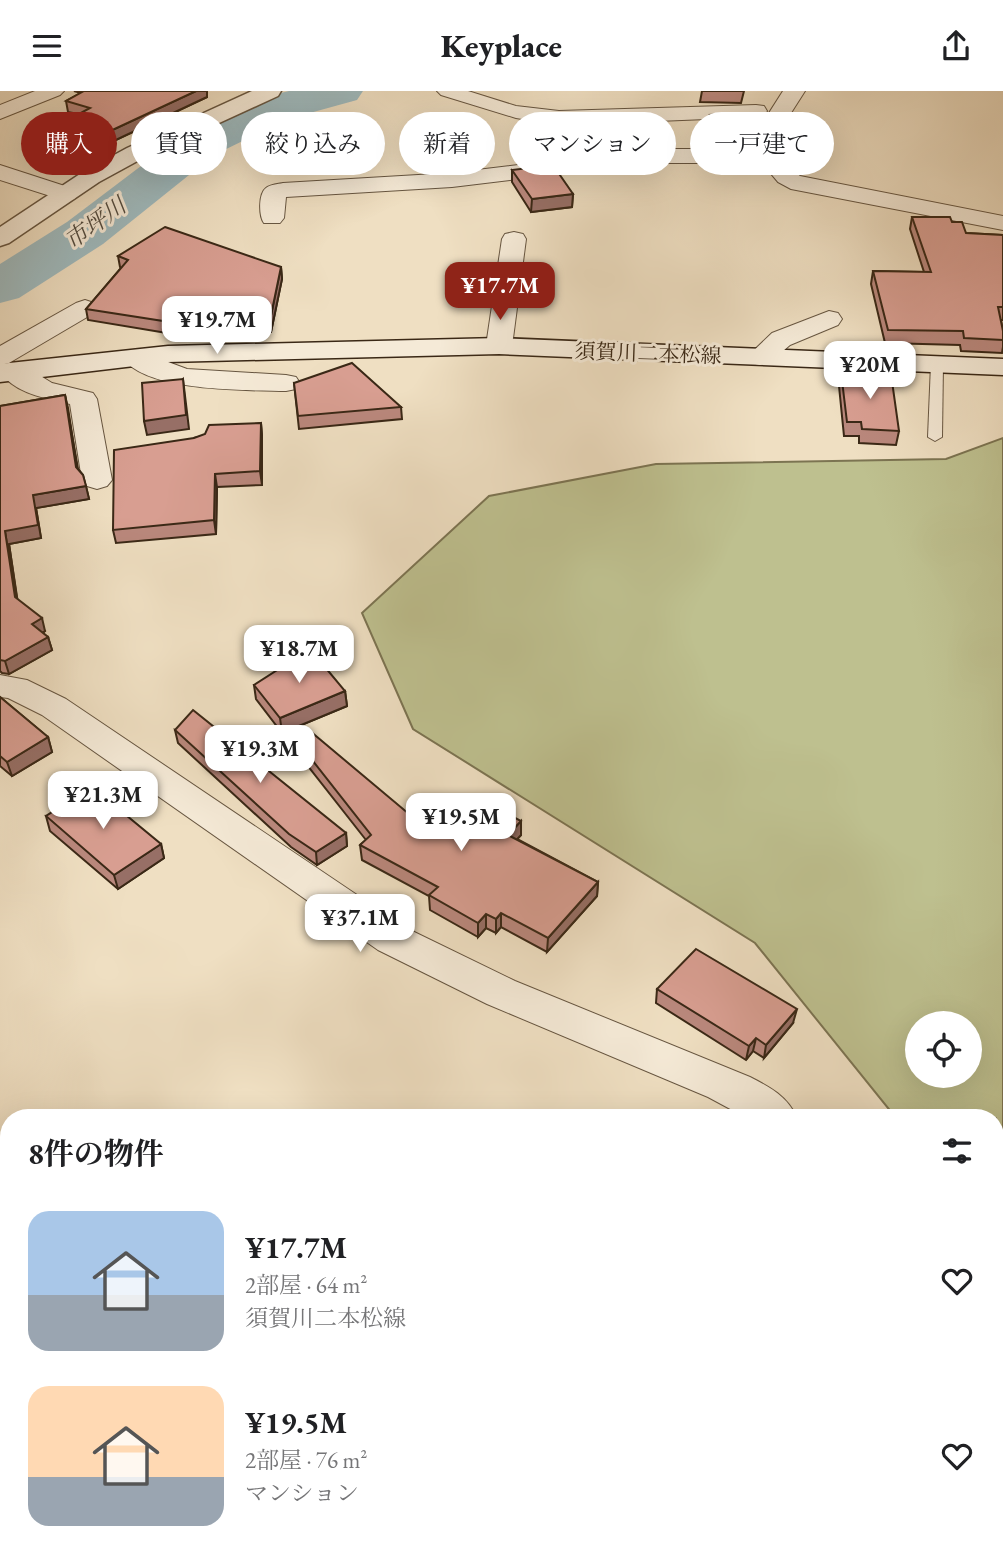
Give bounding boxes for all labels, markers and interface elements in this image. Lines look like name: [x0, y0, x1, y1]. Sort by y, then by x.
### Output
text: Keyplace: [441, 25, 562, 67]
icon: menu: [28, 27, 66, 65]
icon: share: [937, 27, 975, 65]
chip: 購入: [21, 112, 117, 175]
chip: 賃貸: [131, 112, 227, 175]
chip: 絞り込み: [241, 112, 385, 175]
chip: 新着: [399, 112, 495, 175]
chip: マンション: [509, 112, 676, 175]
chip: 一戸建て: [690, 112, 834, 175]
water label: 市坪川: [58, 189, 134, 255]
pin: ¥17.7M: [443, 263, 557, 322]
text: ¥17.7M: [461, 270, 539, 300]
pin: ¥19.7M: [160, 296, 274, 356]
text: ¥19.7M: [178, 304, 256, 334]
street label: 須賀川二本松線: [574, 337, 722, 369]
pin: ¥20M: [829, 341, 911, 401]
text: ¥20M: [840, 349, 900, 379]
pin: ¥18.7M: [242, 625, 356, 685]
text: ¥18.7M: [260, 633, 338, 663]
pin: ¥19.3M: [203, 725, 317, 785]
text: ¥19.3M: [221, 733, 299, 763]
pin: ¥21.3M: [46, 771, 160, 831]
text: ¥21.3M: [64, 779, 142, 809]
pin: ¥19.5M: [404, 793, 518, 853]
text: ¥19.5M: [422, 801, 500, 831]
pin: ¥37.1M: [303, 895, 417, 954]
text: ¥37.1M: [321, 902, 399, 932]
map controls: [905, 1011, 982, 1088]
button: locate: [905, 1011, 982, 1088]
icon: filters: [938, 1132, 976, 1170]
text: 8件の物件: [28, 1134, 164, 1173]
text: ¥17.7M: [245, 1228, 347, 1267]
icon: home: [84, 1239, 168, 1323]
icon: heart: [938, 1262, 976, 1300]
text: 2部屋 · 64 m²: [245, 1270, 367, 1300]
text: 須賀川二本松線: [245, 1303, 406, 1333]
text: ¥19.5M: [245, 1403, 347, 1442]
icon: home: [84, 1414, 168, 1498]
icon: heart: [938, 1437, 976, 1475]
text: 2部屋 · 76 m²: [245, 1445, 367, 1475]
text: マンション: [245, 1478, 359, 1508]

